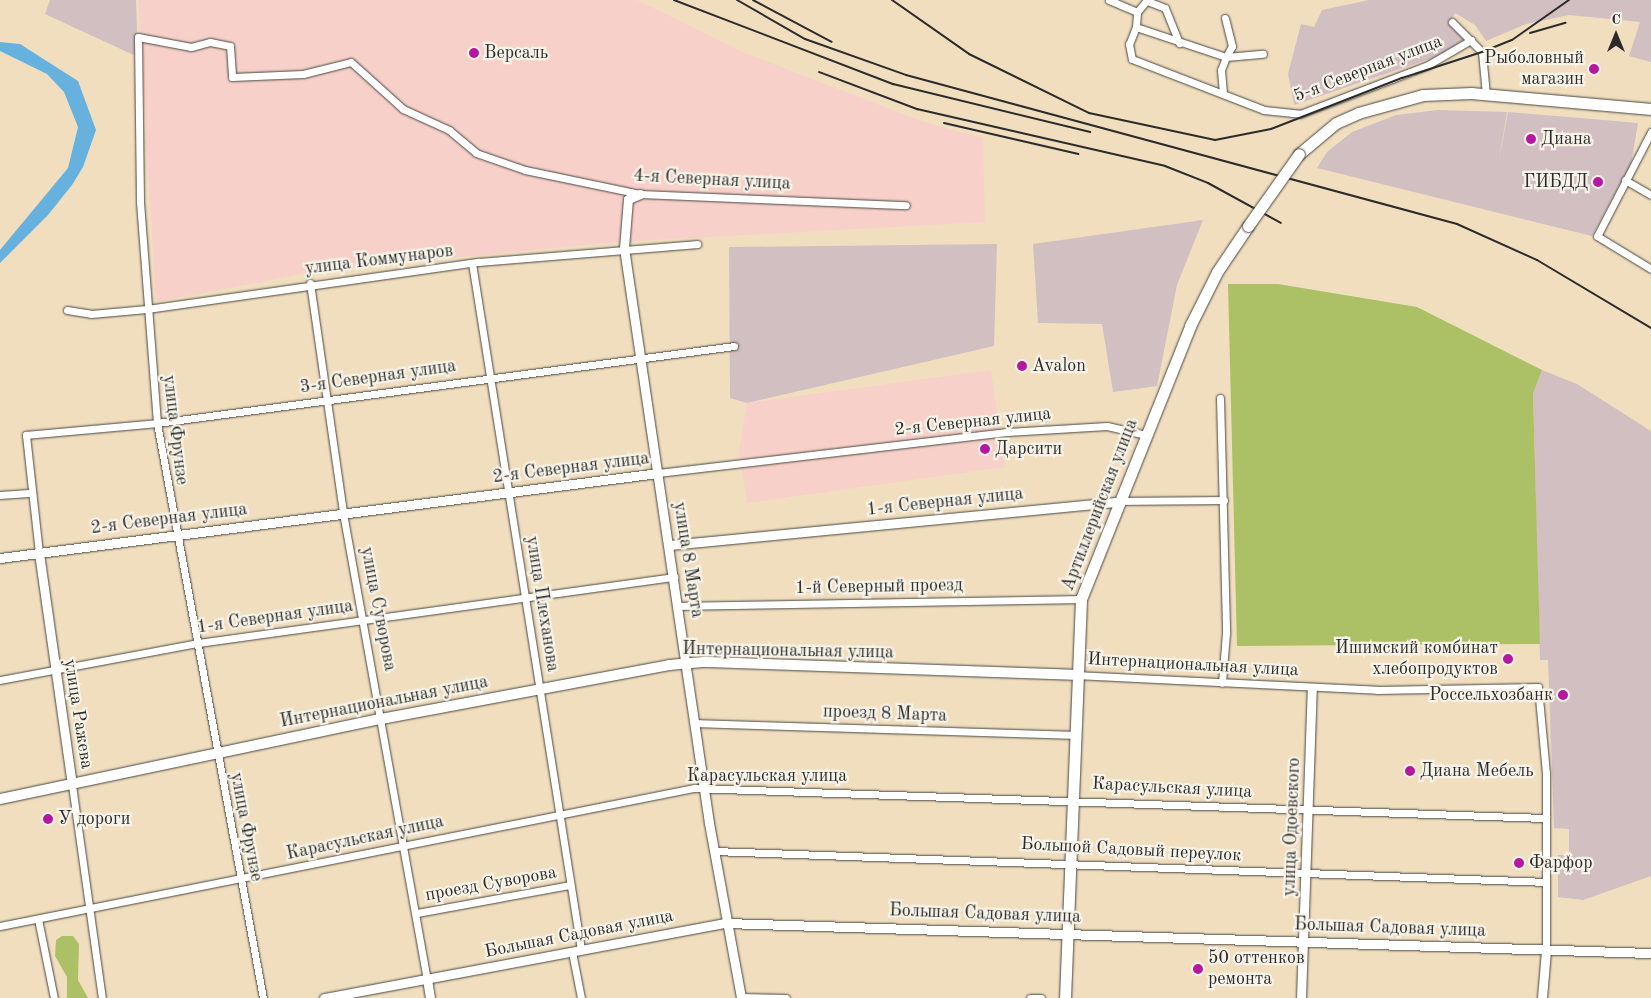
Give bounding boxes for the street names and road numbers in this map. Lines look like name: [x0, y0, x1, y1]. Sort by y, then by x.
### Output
street label: 5-я Северная улица: [1291, 31, 1445, 107]
street label: 4-я Северная улица: [633, 165, 791, 195]
street label: улица Коммунаров: [304, 240, 454, 280]
street label: 3-я Северная улица: [299, 355, 457, 399]
street label: улица Фрунзе: [158, 374, 192, 486]
street label: 2-я Северная улица: [894, 403, 1052, 441]
street label: Артиллерийская улица: [1057, 416, 1143, 594]
street label: 2-я Северная улица: [492, 448, 650, 488]
street label: 1-я Северная улица: [866, 483, 1024, 521]
street label: 2-я Северная улица: [90, 499, 248, 539]
street label: улица 8 Марта: [668, 500, 708, 620]
street label: улица Плеханова: [521, 535, 563, 673]
street label: улица Суворова: [355, 545, 401, 673]
street label: 1-й Северный проезд: [795, 575, 963, 599]
street label: 1-я Северная улица: [196, 595, 354, 639]
street label: Интернациональная улица: [682, 638, 894, 664]
street label: Интернациональная улица: [1087, 649, 1299, 681]
street label: улица Ражева: [59, 658, 97, 770]
street label: Интернациональная улица: [278, 671, 490, 733]
street label: проезд 8 Марта: [823, 701, 947, 727]
street label: улица Одоевского: [1279, 757, 1305, 897]
street label: Карасульская улица: [687, 765, 847, 787]
street label: улица Фрунзе: [225, 771, 267, 883]
street label: Карасульская улица: [1091, 773, 1253, 803]
street label: Карасульская улица: [284, 811, 446, 865]
street label: Большой Садовый переулок: [1020, 833, 1242, 867]
street label: проезд Суворова: [424, 862, 558, 906]
street label: Большая Садовая улица: [889, 900, 1081, 928]
street label: Большая Садовая улица: [483, 905, 675, 963]
street label: Большая Садовая улица: [1294, 914, 1486, 942]

